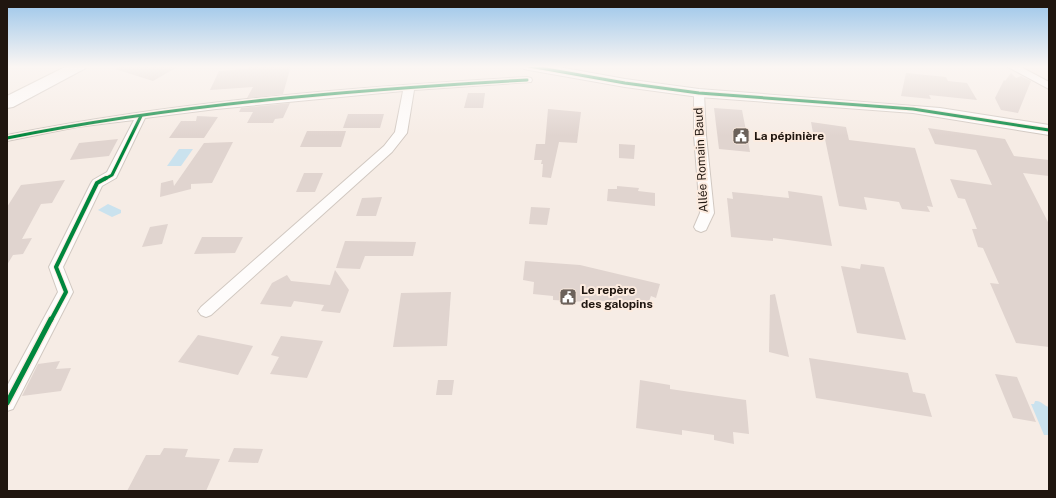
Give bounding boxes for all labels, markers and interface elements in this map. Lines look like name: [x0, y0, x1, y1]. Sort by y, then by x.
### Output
street label: Allée Romain Baud: [691, 107, 711, 213]
public building icon: La pépinière: [731, 126, 751, 146]
place label: La pépinière: [754, 129, 824, 143]
place label: Le repère des galopins: [581, 283, 653, 311]
public building icon: Le repère des galopins: [558, 287, 578, 307]

